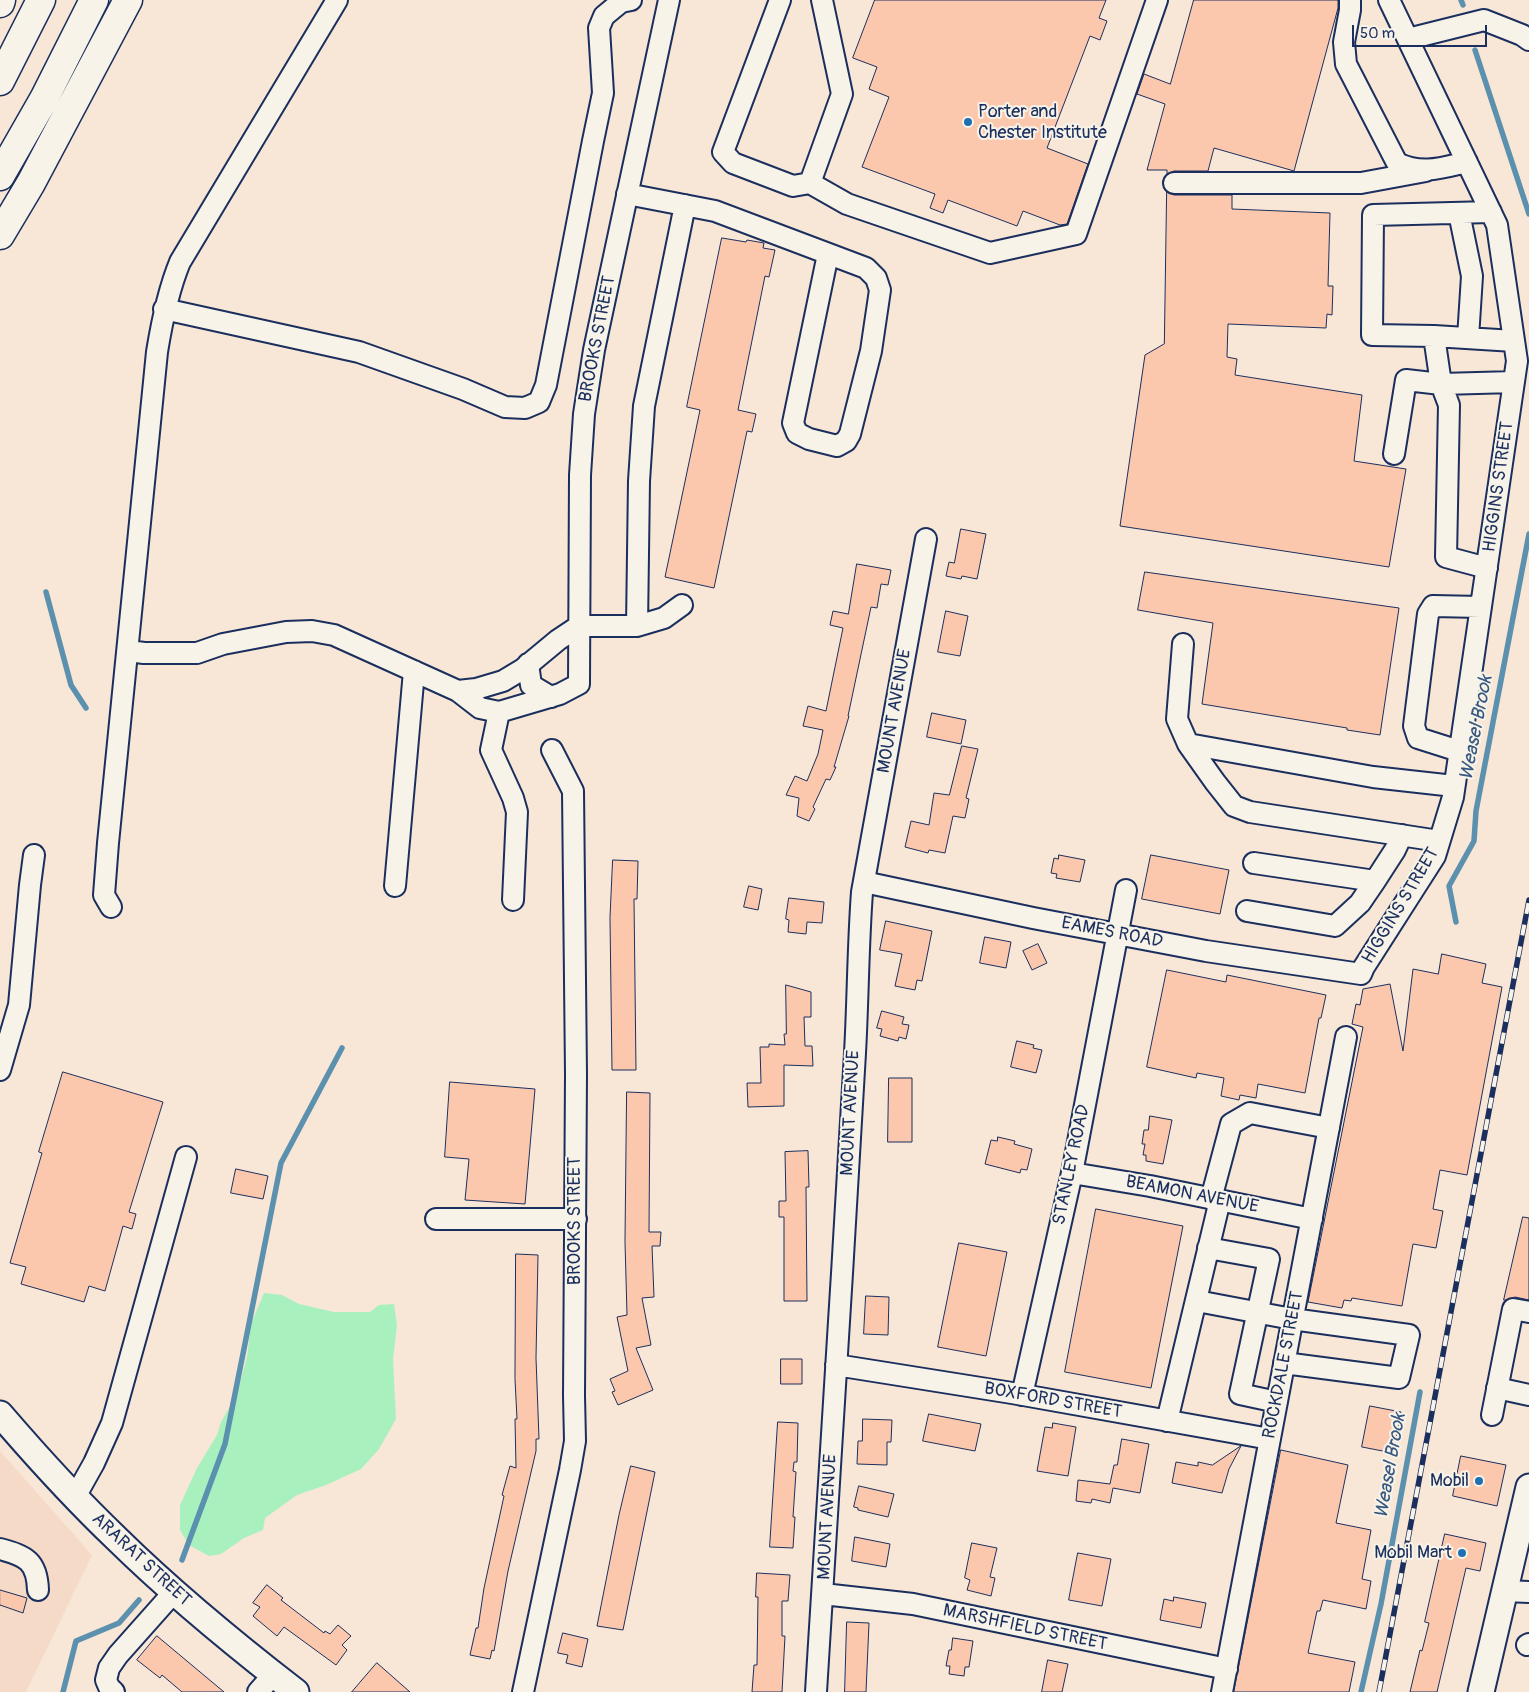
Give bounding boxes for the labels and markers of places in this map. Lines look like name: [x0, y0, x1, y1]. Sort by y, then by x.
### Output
place label: Porter and Chester Institute: [978, 101, 1107, 144]
marker: Porter and Chester Institute: [962, 116, 974, 128]
place label: Mobil: [1430, 1470, 1469, 1492]
marker: Mobil: [1473, 1475, 1485, 1487]
place label: Mobil Mart: [1374, 1542, 1452, 1564]
marker: Mobil Mart: [1456, 1547, 1468, 1559]

